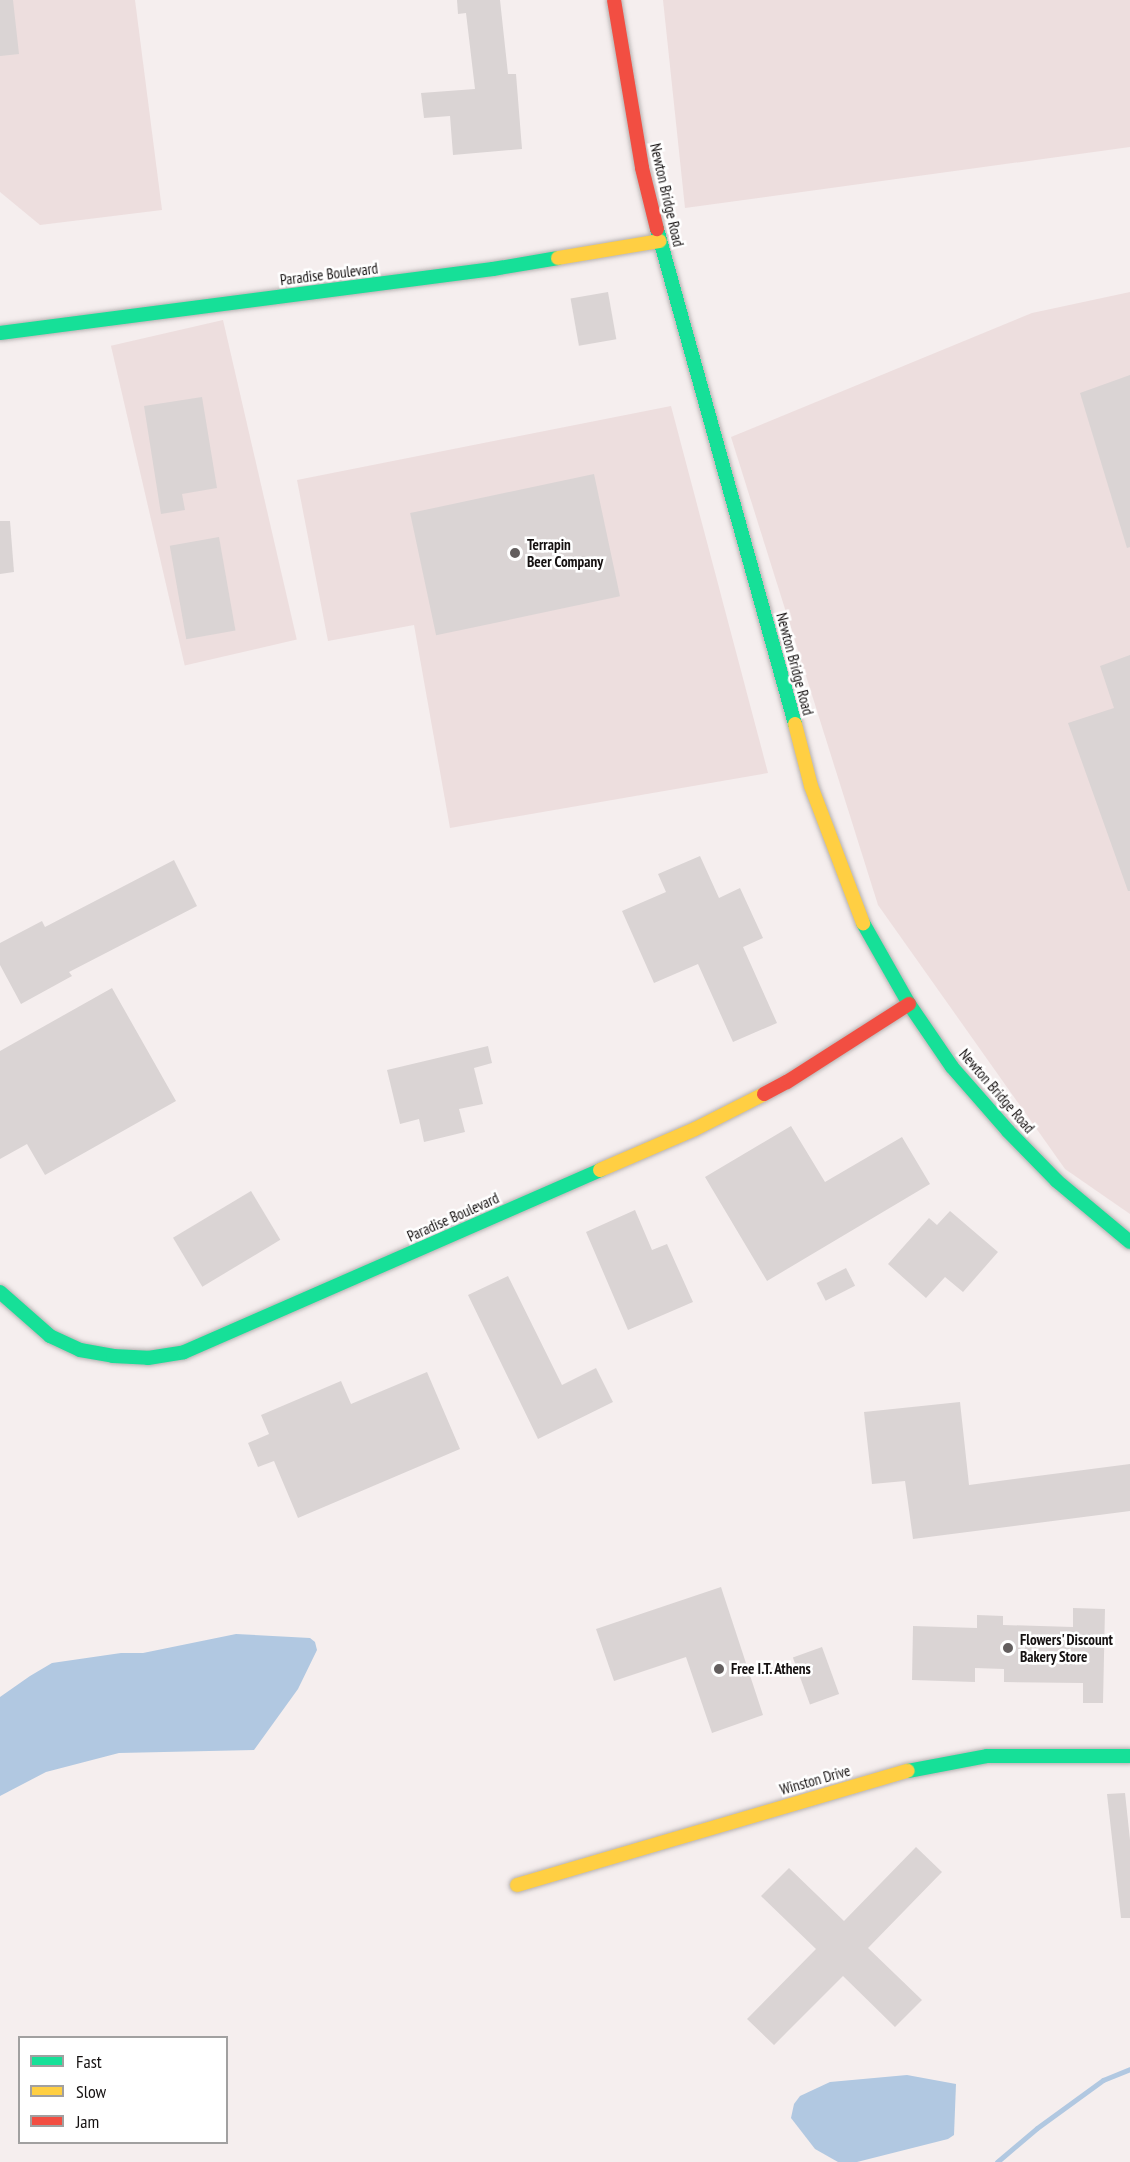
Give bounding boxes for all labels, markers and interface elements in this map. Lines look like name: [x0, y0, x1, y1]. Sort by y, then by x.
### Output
street label: Newton Bridge Road: [646, 142, 688, 248]
street label: Paradise Boulevard: [279, 259, 379, 289]
place label: Terrapin Beer Company: [527, 535, 603, 570]
marker: Terrapin Beer Company: [508, 546, 522, 560]
street label: Newton Bridge Road: [773, 611, 817, 717]
street label: Newton Bridge Road: [956, 1045, 1038, 1137]
street label: Paradise Boulevard: [404, 1189, 502, 1245]
place label: Flowers' Discount Bakery Store: [1020, 1630, 1114, 1665]
marker: Flowers' Discount Bakery Store: [1001, 1641, 1015, 1655]
place label: Free I.T. Athens: [731, 1660, 812, 1678]
marker: Free I.T. Athens: [712, 1662, 726, 1676]
street label: Winston Drive: [778, 1761, 852, 1799]
legend: [18, 2036, 228, 2144]
text: Fast: [76, 2050, 102, 2073]
text: Slow: [76, 2080, 106, 2103]
text: Jam: [76, 2110, 99, 2133]

